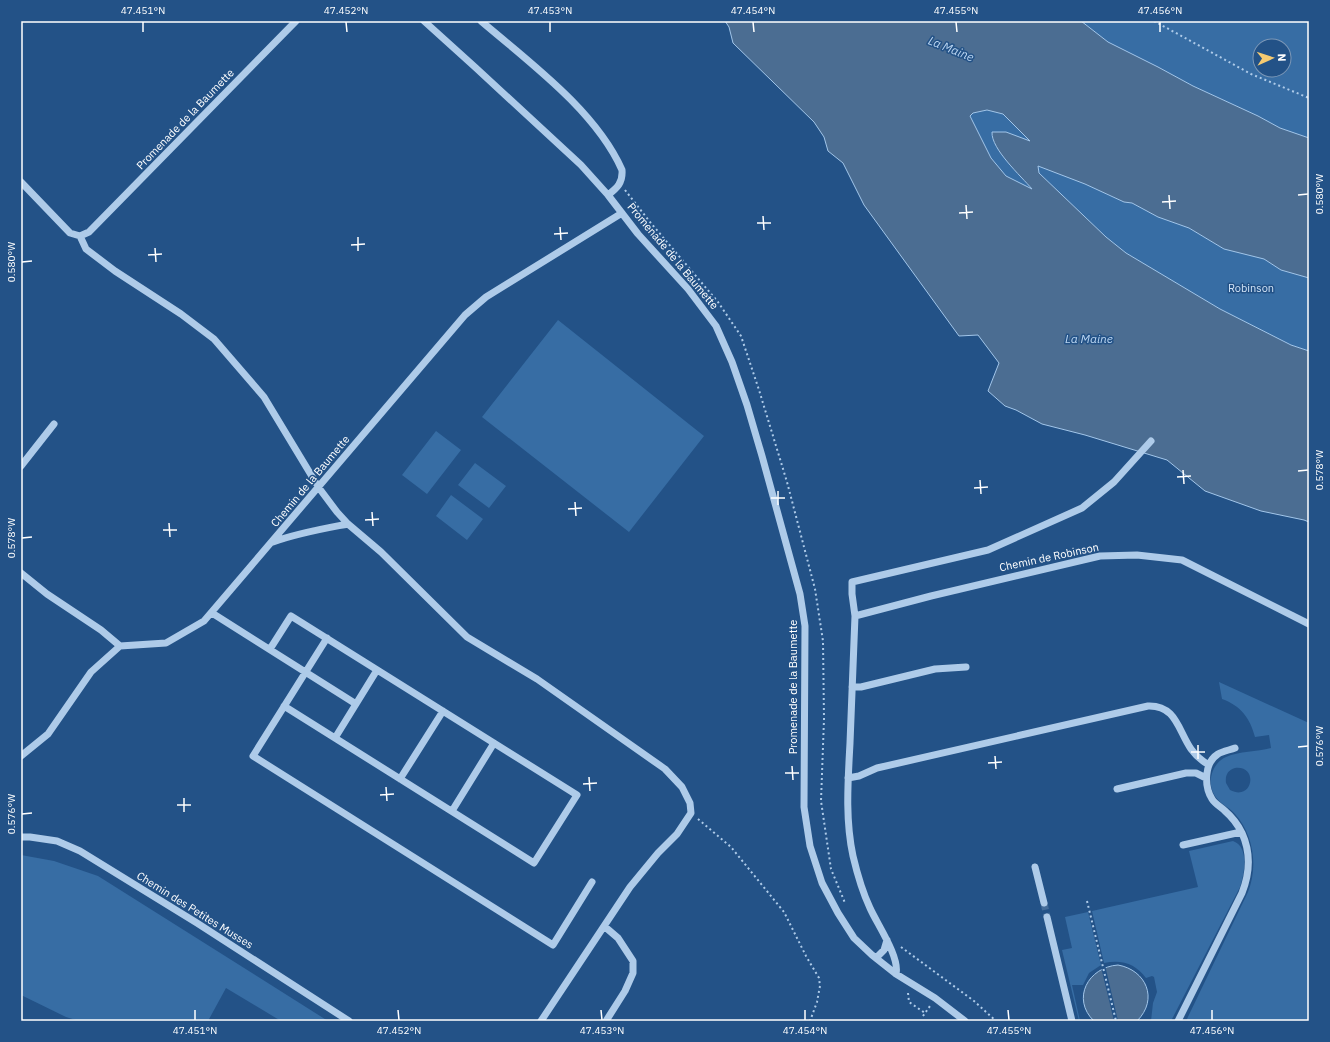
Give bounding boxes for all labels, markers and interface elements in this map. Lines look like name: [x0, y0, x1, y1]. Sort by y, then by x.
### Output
text: 47.451°N: [121, 4, 165, 17]
text: 47.452°N: [324, 4, 368, 17]
text: 47.453°N: [528, 4, 572, 17]
text: 47.454°N: [731, 4, 775, 17]
text: 47.455°N: [934, 4, 978, 17]
text: 47.456°N: [1138, 4, 1182, 17]
water label: La Maine: [926, 33, 976, 64]
north arrow: [1252, 38, 1292, 78]
text: N: [1275, 53, 1289, 62]
street label: Promenade de la Baumette: [133, 66, 237, 172]
text: 0.580°W: [1313, 174, 1326, 214]
street label: Promenade de la Baumette: [624, 200, 722, 312]
text: 0.580°W: [5, 242, 18, 282]
park label: Robinson: [1228, 281, 1274, 295]
water label: La Maine: [1065, 331, 1113, 346]
street label: Chemin de la Baumette: [268, 432, 352, 530]
text: 0.578°W: [1313, 450, 1326, 490]
text: 0.578°W: [5, 518, 18, 558]
street label: Chemin de Robinson: [998, 540, 1100, 574]
street label: Promenade de la Baumette: [786, 620, 800, 754]
text: 0.576°W: [1313, 726, 1326, 766]
text: 0.576°W: [5, 794, 18, 834]
street label: Chemin des Petites Musses: [134, 868, 256, 952]
text: 47.451°N: [173, 1024, 217, 1037]
text: 47.452°N: [377, 1024, 421, 1037]
text: 47.453°N: [580, 1024, 624, 1037]
text: 47.454°N: [783, 1024, 827, 1037]
text: 47.455°N: [987, 1024, 1031, 1037]
text: 47.456°N: [1190, 1024, 1234, 1037]

